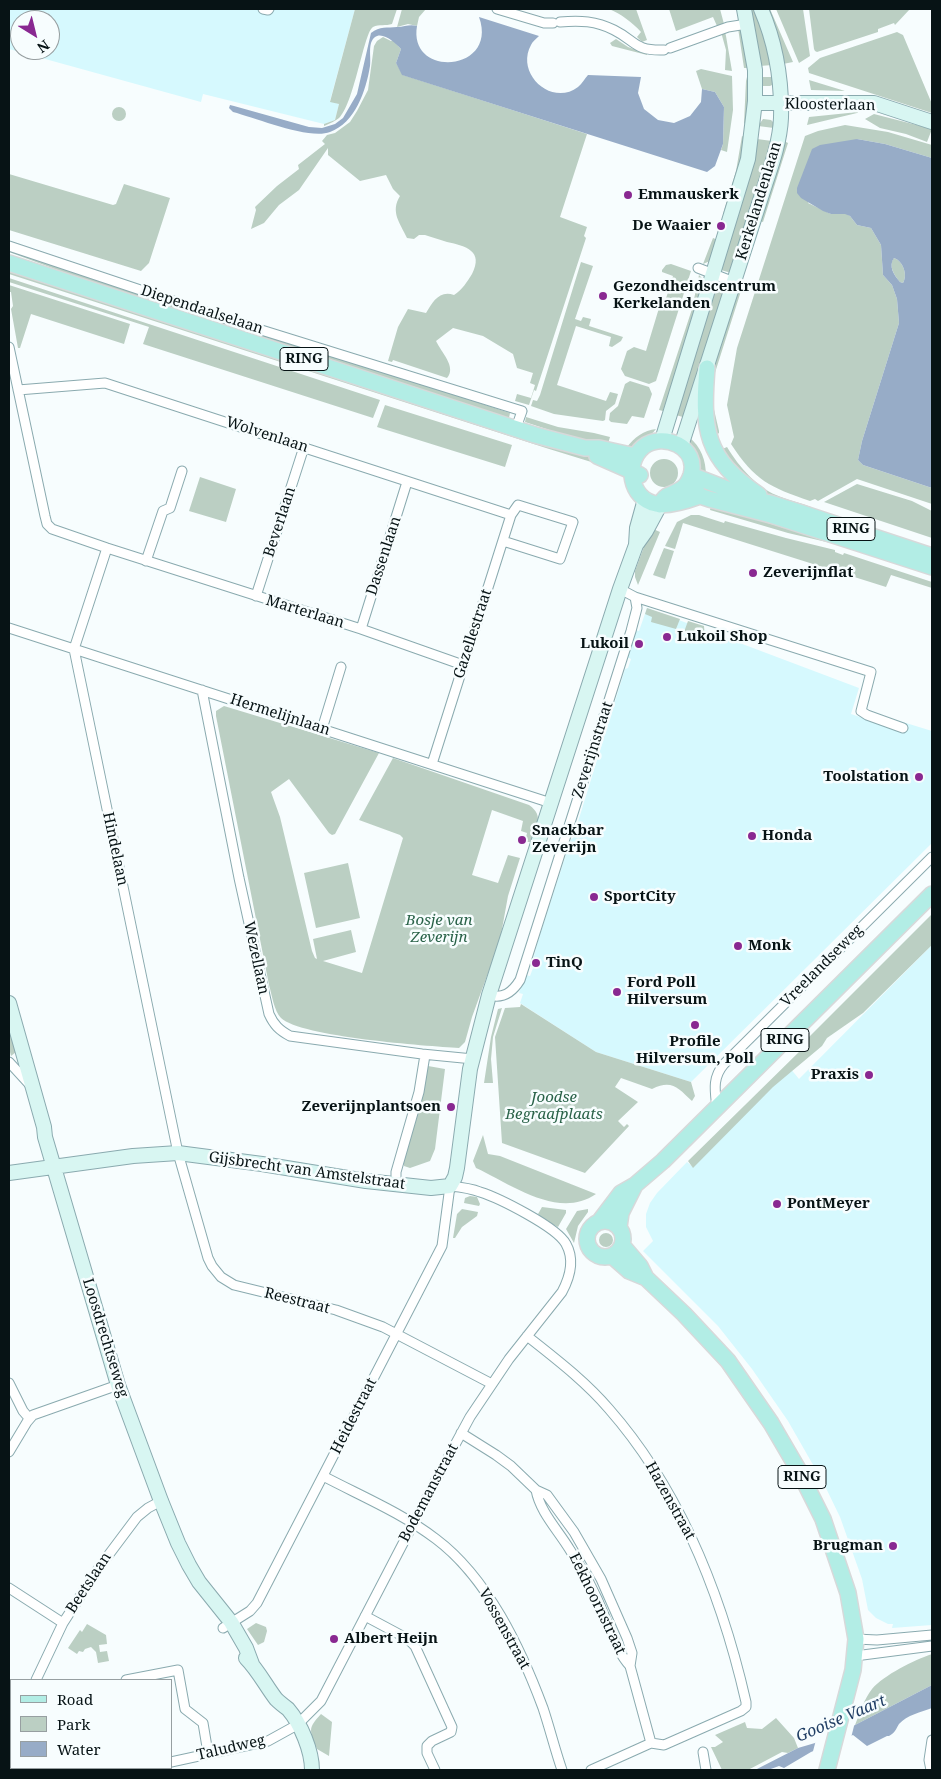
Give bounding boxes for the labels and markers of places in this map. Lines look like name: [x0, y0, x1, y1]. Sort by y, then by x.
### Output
place label: Emmauskerk: [638, 186, 739, 204]
marker: Emmauskerk: [622, 189, 634, 201]
place label: De Waaier: [632, 217, 711, 235]
marker: De Waaier: [715, 220, 727, 232]
place label: Gezondheidscentrum Kerkelanden: [613, 278, 776, 313]
marker: Gezondheidscentrum Kerkelanden: [597, 290, 609, 302]
place label: Zeverijnflat: [763, 564, 853, 582]
marker: Zeverijnflat: [747, 567, 759, 579]
place label: Lukoil Shop: [677, 628, 767, 646]
marker: Lukoil Shop: [661, 631, 673, 643]
place label: Lukoil: [580, 635, 629, 653]
marker: Lukoil: [633, 638, 645, 650]
place label: Toolstation: [823, 768, 909, 786]
marker: Toolstation: [913, 771, 925, 783]
place label: Snackbar Zeverijn: [532, 822, 604, 857]
place label: Honda: [762, 827, 812, 845]
marker: Honda: [746, 830, 758, 842]
marker: Snackbar Zeverijn: [516, 834, 528, 846]
place label: SportCity: [604, 888, 676, 906]
marker: SportCity: [588, 891, 600, 903]
place label: Monk: [748, 937, 791, 955]
marker: Monk: [732, 940, 744, 952]
place label: TinQ: [546, 954, 583, 972]
marker: TinQ: [530, 957, 542, 969]
place label: Ford Poll Hilversum: [627, 974, 707, 1009]
marker: Ford Poll Hilversum: [611, 986, 623, 998]
marker: Profile Hilversum, Poll: [689, 1019, 701, 1031]
place label: Profile Hilversum, Poll: [636, 1033, 754, 1068]
place label: Praxis: [811, 1066, 859, 1084]
marker: Praxis: [863, 1069, 875, 1081]
place label: Zeverijnplantsoen: [301, 1098, 441, 1116]
marker: Zeverijnplantsoen: [445, 1101, 457, 1113]
place label: PontMeyer: [787, 1195, 870, 1213]
marker: PontMeyer: [771, 1198, 783, 1210]
place label: Brugman: [813, 1537, 883, 1555]
marker: Brugman: [887, 1540, 899, 1552]
place label: Albert Heijn: [344, 1630, 438, 1648]
marker: Albert Heijn: [328, 1633, 340, 1645]

